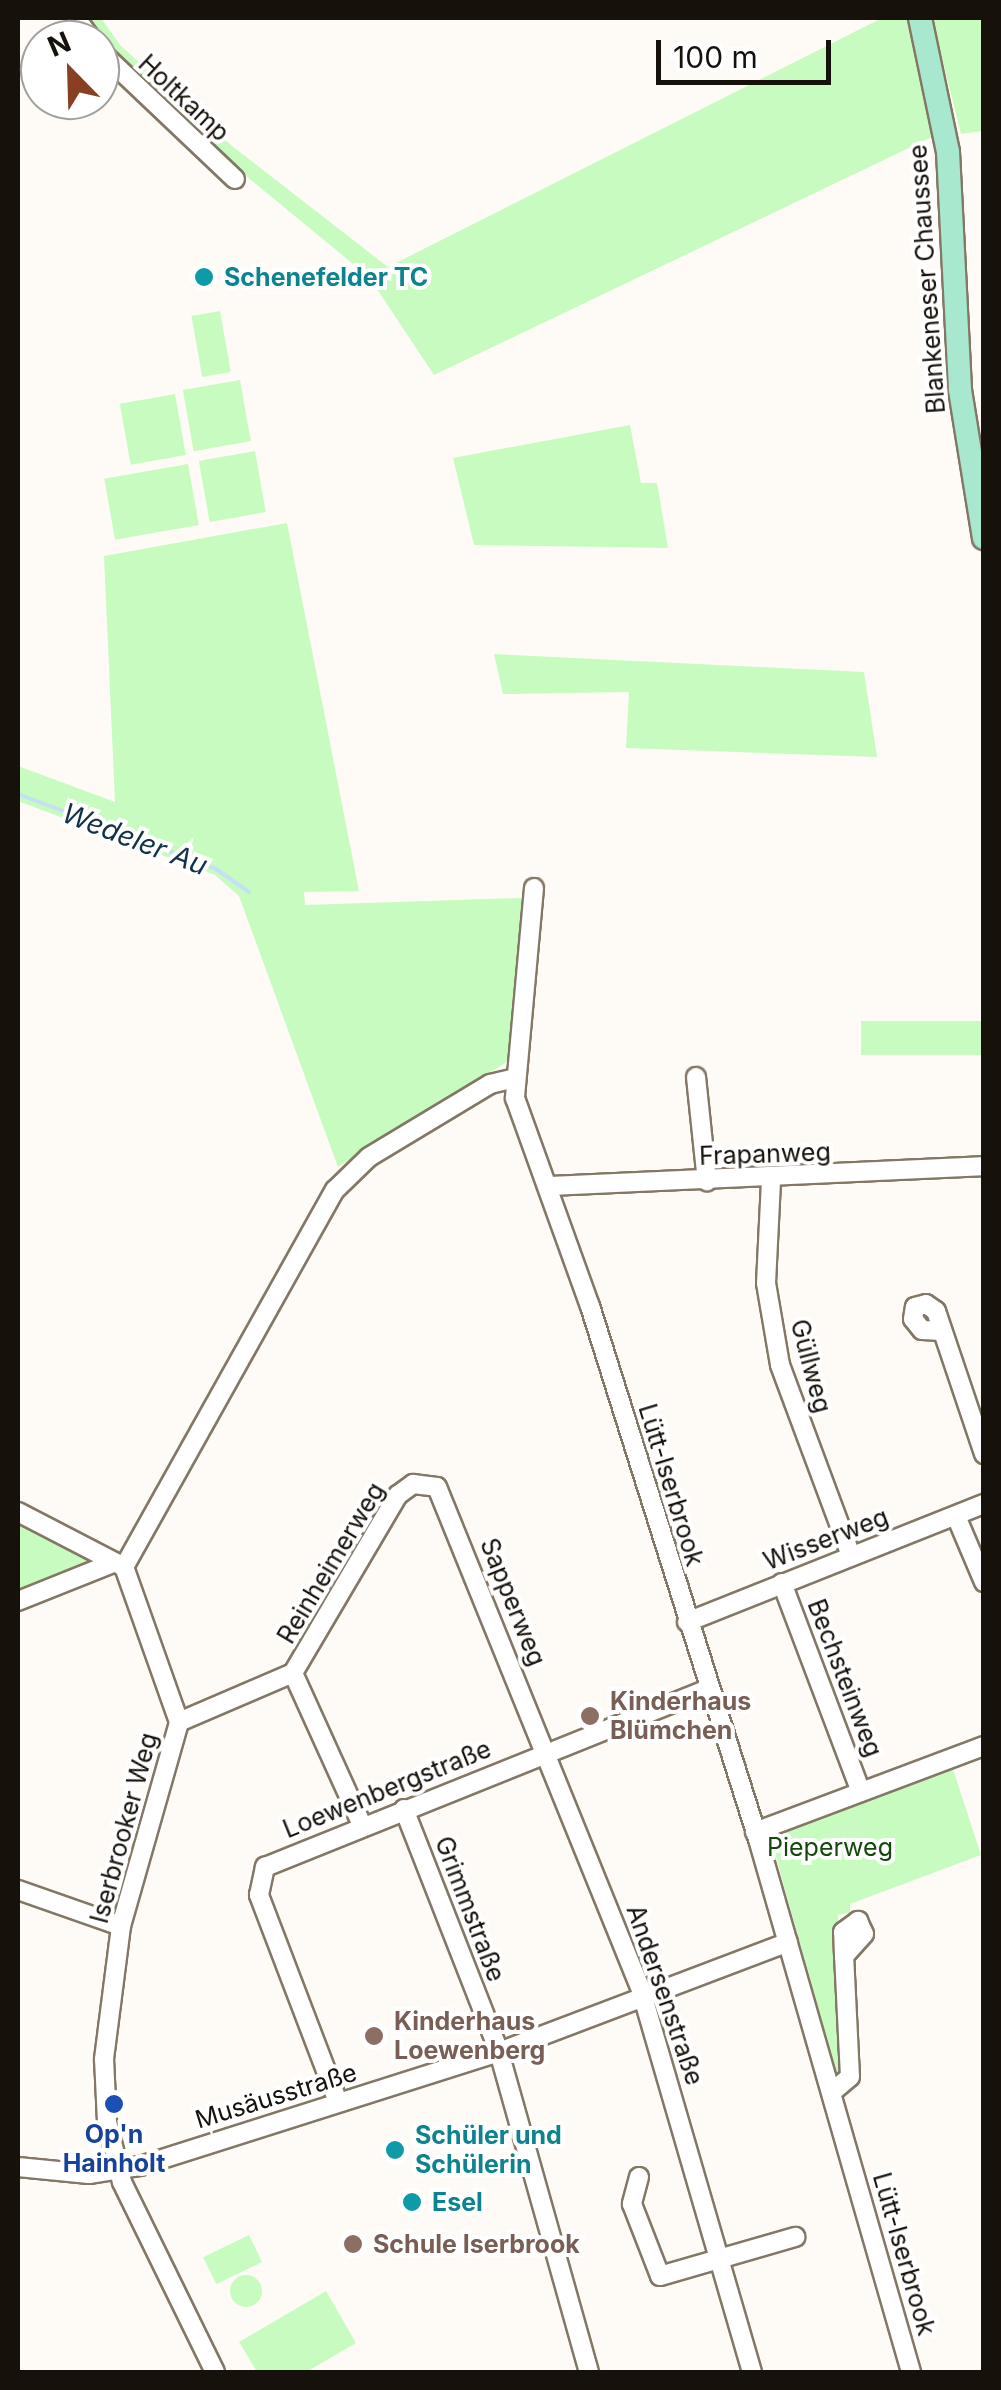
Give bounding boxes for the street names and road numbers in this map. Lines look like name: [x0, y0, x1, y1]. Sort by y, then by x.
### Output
street label: Holtkamp: [132, 48, 236, 148]
street label: Blankeneser Chaussee: [903, 143, 951, 415]
street label: Frapanweg: [699, 1137, 831, 1171]
street label: Güllweg: [784, 1316, 838, 1416]
street label: Lütt-Iserbrook: [632, 1400, 710, 1570]
street label: Reinheimerweg: [271, 1477, 391, 1649]
street label: Wisserweg: [759, 1501, 893, 1577]
street label: Sapperweg: [474, 1534, 552, 1670]
street label: Bechsteinweg: [801, 1595, 889, 1761]
street label: Iserbrooker Weg: [84, 1729, 164, 1927]
street label: Loewenbergstraße: [279, 1734, 495, 1844]
street label: Grimmstraße: [429, 1832, 511, 1986]
street label: Andersenstraße: [620, 1901, 710, 2089]
street label: Musäusstraße: [192, 2057, 360, 2135]
street label: Lütt-Iserbrook: [866, 2169, 942, 2339]

